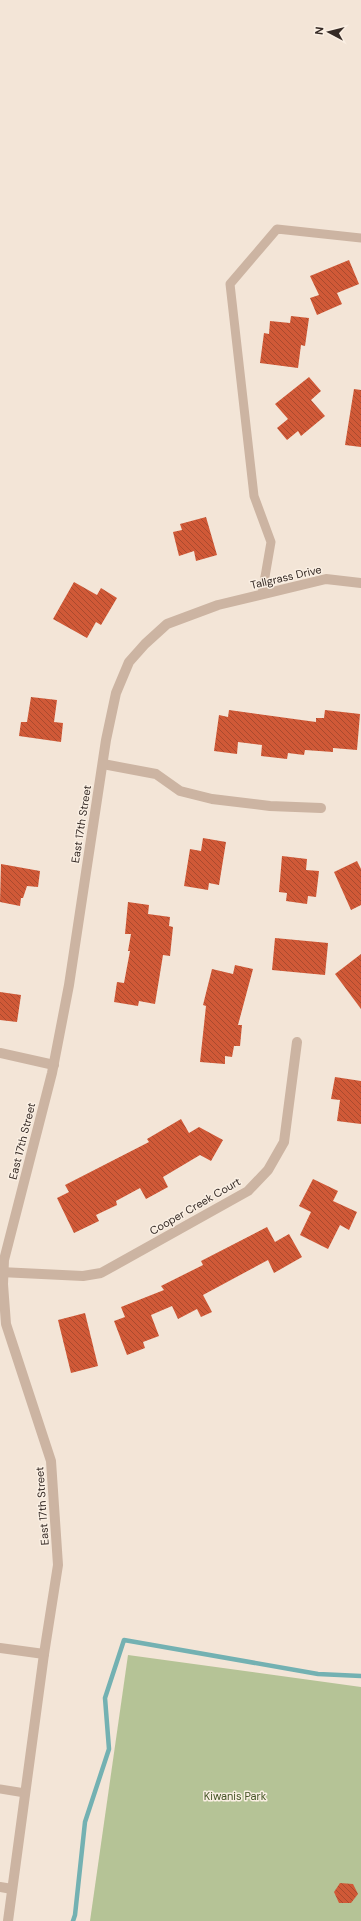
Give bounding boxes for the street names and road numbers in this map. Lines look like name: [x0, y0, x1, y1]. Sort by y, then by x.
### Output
street label: Tallgrass Drive: [249, 562, 323, 592]
street label: East 17th Street: [68, 784, 94, 864]
street label: East 17th Street: [6, 1101, 38, 1181]
street label: Cooper Creek Court: [147, 1174, 243, 1238]
street label: East 17th Street: [32, 1466, 52, 1546]

